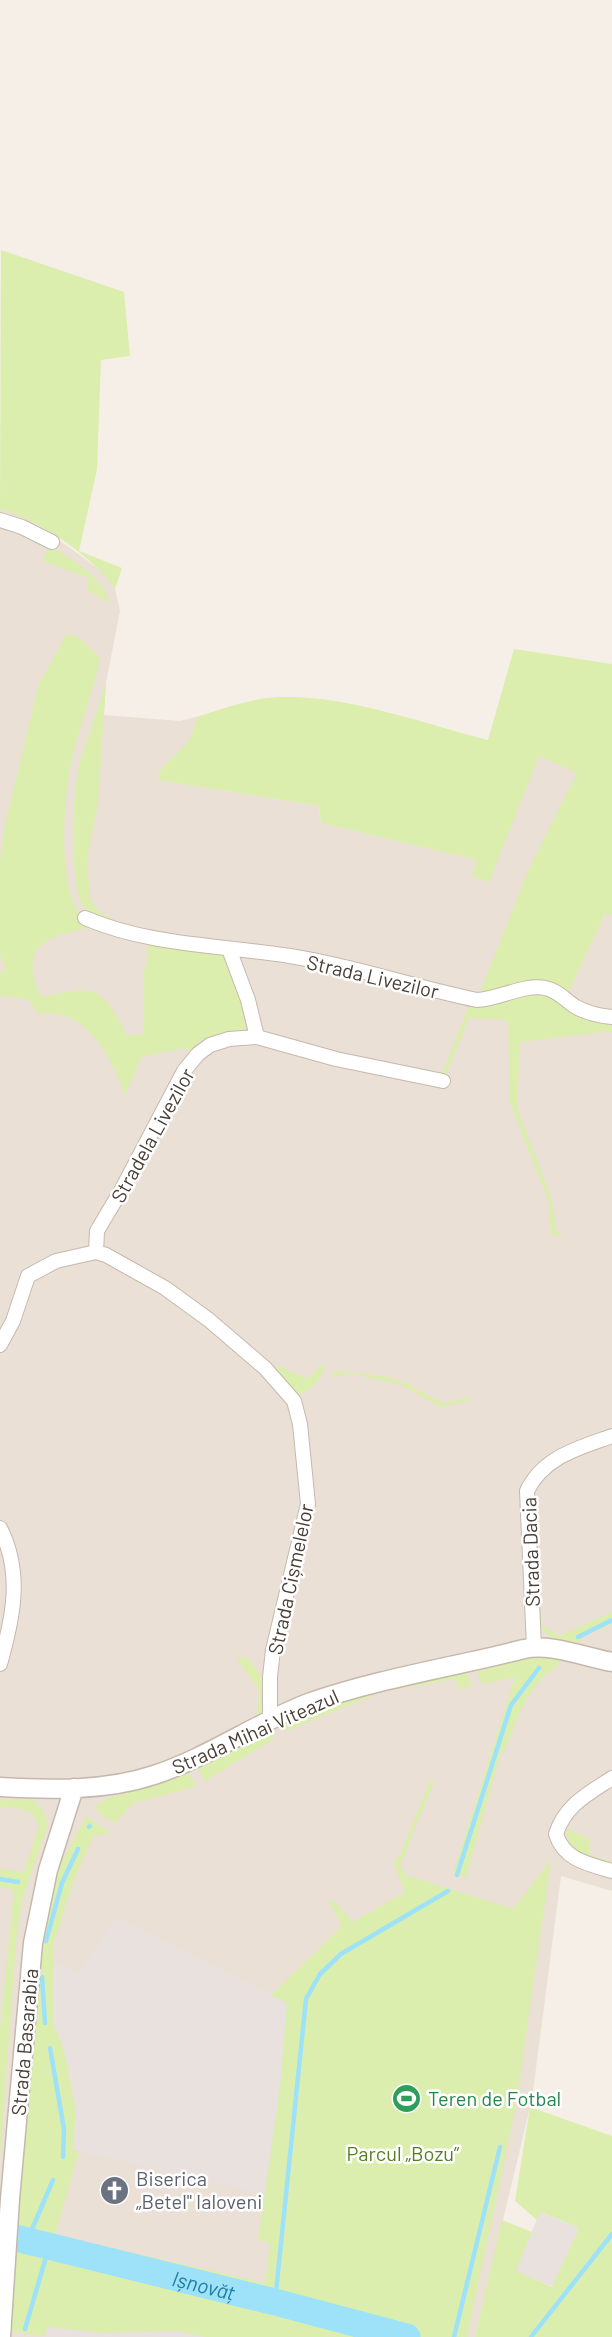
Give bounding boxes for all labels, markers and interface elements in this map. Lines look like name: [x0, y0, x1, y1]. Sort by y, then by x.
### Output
street label: Strada Livezilor: [305, 949, 441, 1003]
street label: Stradela Livezilor: [105, 1064, 199, 1206]
street label: Strada Dacia: [516, 1497, 544, 1607]
street label: Strada Cișmelelor: [262, 1501, 318, 1657]
street label: Strada Mihai Viteazul: [168, 1683, 342, 1779]
street label: Strada Basarabia: [6, 1967, 42, 2117]
sports icon: Teren de Fotbal: [391, 2082, 423, 2114]
place label: Teren de Fotbal: [428, 2086, 561, 2110]
park label: Parcul „Bozu”: [347, 2141, 460, 2165]
place label: Biserica „Betel" Ialoveni: [136, 2166, 262, 2213]
church icon: Biserica „Betel" Ialoveni: [99, 2174, 131, 2206]
water label: Ișnovăț: [170, 2265, 238, 2304]

